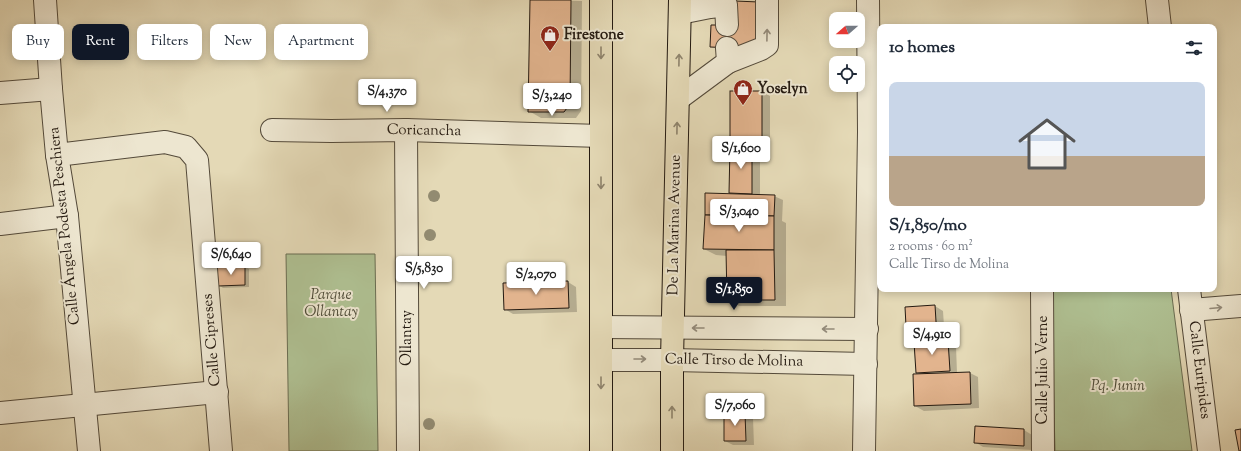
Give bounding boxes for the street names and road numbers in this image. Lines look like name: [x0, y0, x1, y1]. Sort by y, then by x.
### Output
street label: Coricancha: [387, 120, 462, 142]
street label: Calle Ángela Podesta Peschiera: [43, 126, 86, 326]
street label: De La Marina Avenue: [663, 154, 687, 296]
street label: Calle Cipreses: [197, 293, 227, 387]
street label: Ollantay: [397, 309, 418, 366]
street label: Calle Julio Verne: [1033, 316, 1054, 424]
street label: Calle Euripides: [1183, 320, 1215, 420]
street label: Calle Tirso de Molina: [665, 349, 804, 373]

